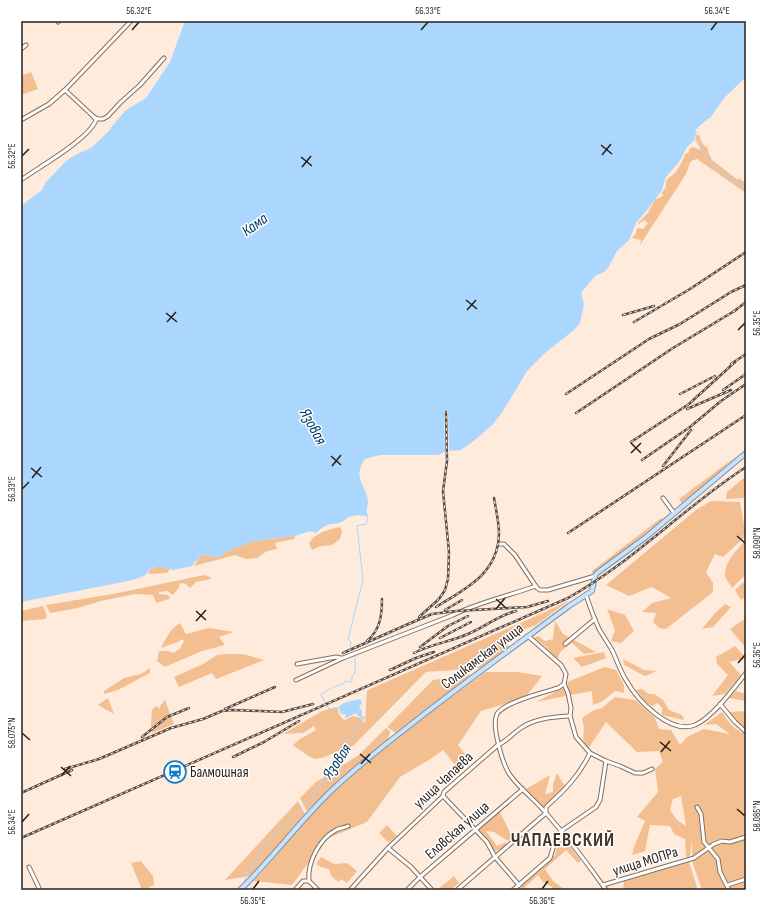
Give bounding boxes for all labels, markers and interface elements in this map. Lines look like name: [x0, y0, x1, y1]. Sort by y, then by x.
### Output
text: 56.32°E: [126, 5, 152, 17]
text: 56.33°E: [415, 5, 441, 17]
text: 56.34°E: [704, 5, 730, 17]
text: 56.32°E: [6, 143, 18, 169]
water label: Кама: [238, 209, 272, 241]
text: 56.35°E: [751, 310, 763, 336]
water label: Язовая: [295, 404, 331, 449]
text: 56.33°E: [6, 476, 18, 502]
text: 58.090°N: [751, 527, 763, 559]
street label: Соликамская улица: [437, 619, 527, 694]
text: 56.36°E: [751, 642, 763, 668]
text: 58.075°N: [6, 718, 18, 748]
water label: Язовая: [318, 740, 356, 784]
street label: улица Чапаева: [409, 748, 477, 813]
station icon: Балмошная: [162, 759, 188, 785]
place label: Балмошная: [190, 763, 249, 782]
street label: Еловская улица: [421, 797, 493, 863]
text: 58.085°N: [751, 801, 763, 831]
text: 56.34°E: [6, 809, 18, 835]
district label: ЧАПАЕВСКИЙ: [511, 829, 615, 852]
street label: улица МОПРа: [610, 842, 680, 880]
text: 56.35°E: [240, 895, 266, 907]
text: 56.36°E: [529, 895, 555, 907]

